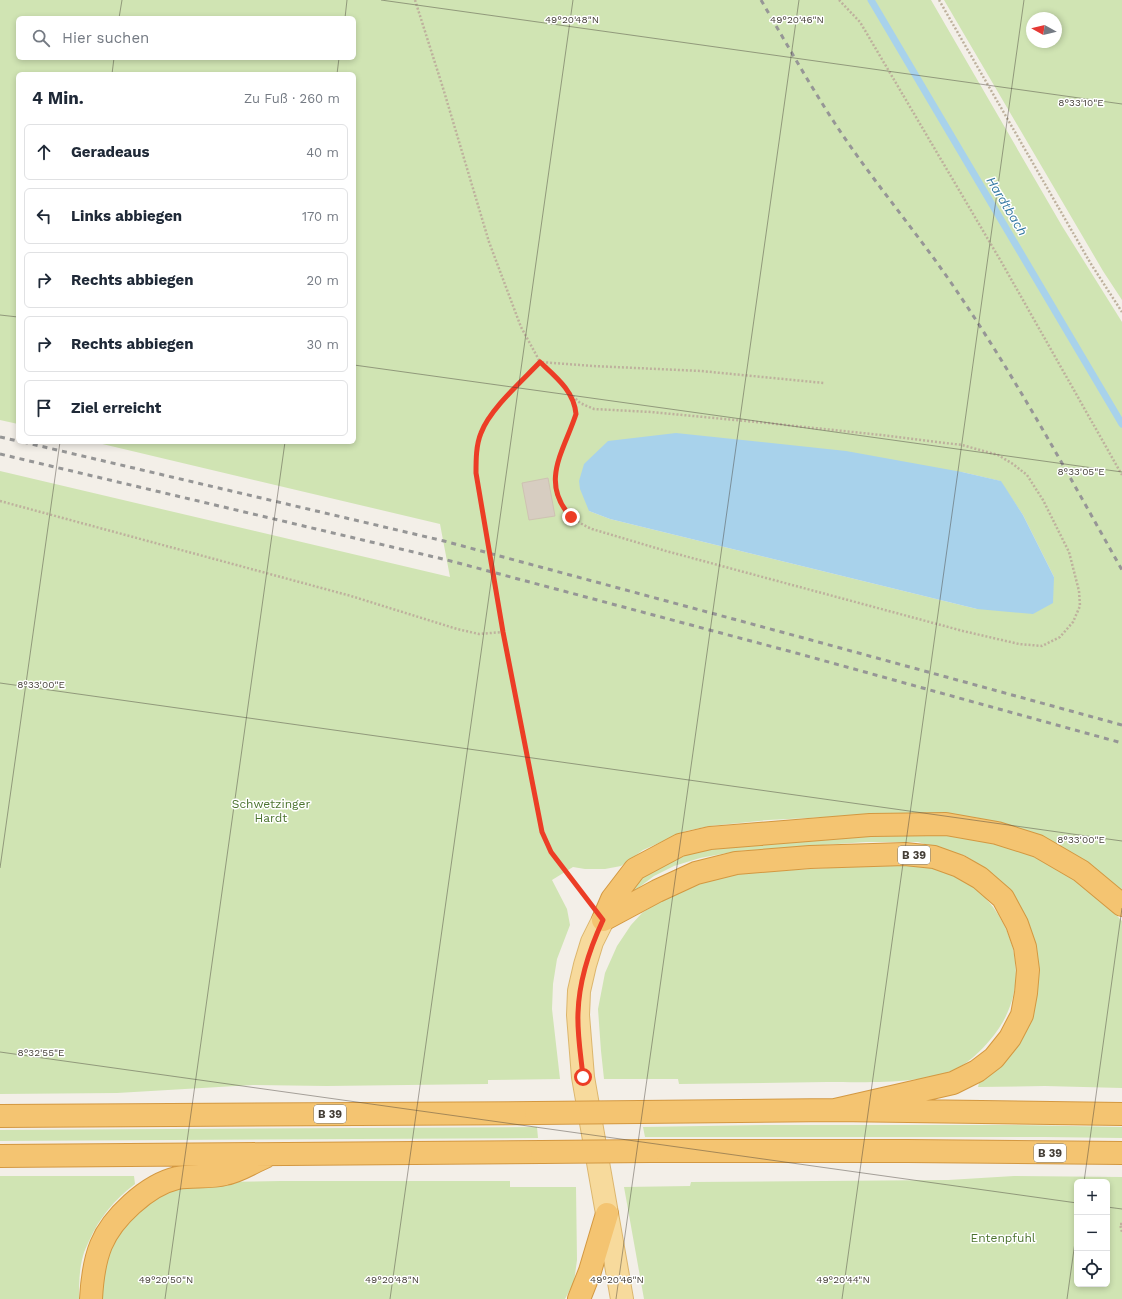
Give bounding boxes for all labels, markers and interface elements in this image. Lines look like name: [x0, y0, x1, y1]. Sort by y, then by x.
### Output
north arrow: [1026, 12, 1062, 48]
text: 49°20'48"N: [545, 14, 599, 25]
text: 49°20'46"N: [770, 14, 824, 25]
search box: [16, 16, 356, 60]
icon: search: [30, 27, 52, 49]
text: Hier suchen: [62, 29, 149, 47]
text: 4 Min.: [32, 88, 84, 108]
text: Zu Fuß · 260 m: [244, 91, 340, 106]
text: 8°33'10"E: [1058, 97, 1104, 108]
icon: ahead: [33, 141, 55, 163]
text: Geradeaus: [71, 143, 150, 161]
text: 40 m: [306, 145, 339, 160]
water label: Hardtbach: [984, 174, 1031, 238]
icon: left: [33, 205, 55, 227]
text: Links abbiegen: [71, 207, 182, 225]
text: 170 m: [302, 209, 339, 224]
icon: right: [33, 269, 55, 291]
text: Rechts abbiegen: [71, 271, 193, 289]
text: 20 m: [307, 273, 339, 288]
icon: right: [33, 333, 55, 355]
text: Rechts abbiegen: [71, 335, 193, 353]
text: 30 m: [307, 337, 339, 352]
icon: arrive: [33, 397, 55, 419]
text: Ziel erreicht: [71, 399, 161, 417]
text: 8°33'05"E: [1057, 466, 1105, 477]
route end: [562, 508, 580, 526]
text: 8°33'00"E: [17, 679, 65, 690]
park label: Schwetzinger Hardt: [232, 797, 310, 825]
text: 8°33'00"E: [1057, 834, 1105, 845]
road number: B 39: [898, 846, 930, 864]
text: 8°32'55"E: [18, 1047, 64, 1058]
route start: [574, 1068, 592, 1086]
road number: B 39: [314, 1105, 346, 1123]
road number: B 39: [1034, 1144, 1066, 1162]
map controls: [1074, 1179, 1110, 1287]
button: +: [1074, 1179, 1110, 1215]
button: −: [1074, 1215, 1110, 1251]
park label: Entenpfuhl: [970, 1231, 1036, 1245]
button: locate: [1074, 1251, 1110, 1287]
text: 49°20'50"N: [139, 1274, 193, 1285]
text: 49°20'48"N: [365, 1274, 419, 1285]
text: 49°20'46"N: [590, 1274, 644, 1285]
text: 49°20'44"N: [816, 1274, 870, 1285]

